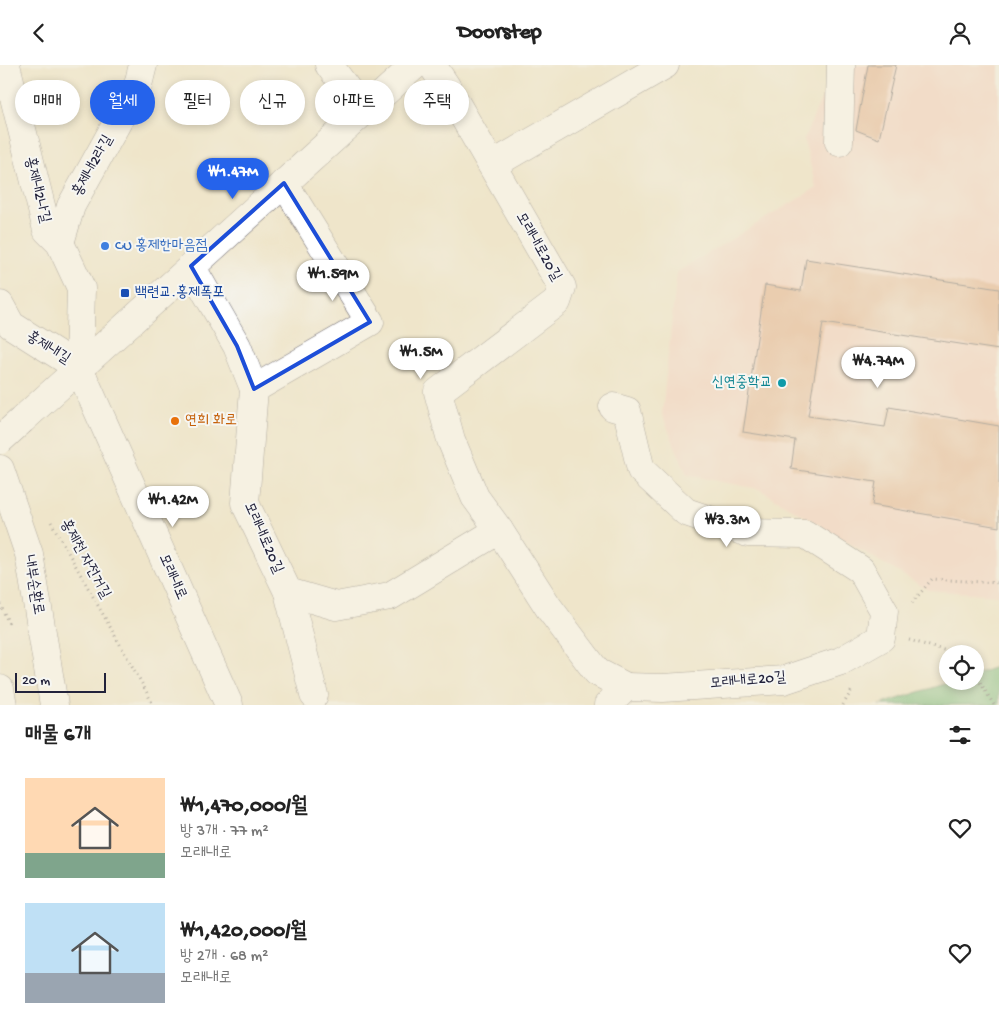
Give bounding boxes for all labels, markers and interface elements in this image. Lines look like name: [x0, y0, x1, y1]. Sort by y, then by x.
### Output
icon: back: [25, 19, 53, 47]
icon: person: [946, 19, 974, 47]
text: Doorstep: [457, 20, 542, 46]
chip: 매매: [15, 80, 80, 125]
chip: 월세: [90, 80, 155, 125]
chip: 필터: [165, 80, 230, 125]
chip: 신규: [240, 80, 305, 125]
chip: 아파트: [315, 80, 394, 125]
chip: 주택: [404, 80, 469, 125]
street label: 홍제내2라길: [69, 132, 117, 200]
street label: 홍제내2나길: [20, 155, 54, 225]
pin: ₩1.47M: [192, 157, 274, 200]
text: ₩1.47M: [208, 164, 258, 183]
street label: 모래내로20길: [511, 209, 565, 285]
place label: CU 홍제한마음점: [115, 237, 208, 255]
marker: CU 홍제한마음점: [99, 240, 111, 252]
pin: ₩1.59M: [292, 259, 374, 302]
text: ₩1.59M: [308, 266, 358, 285]
place label: 백련교.홍제폭포: [135, 284, 224, 302]
marker: 백련교.홍제폭포: [119, 287, 131, 299]
street label: 홍제내길: [23, 328, 73, 368]
pin: ₩1.5M: [386, 337, 456, 380]
text: ₩1.5M: [400, 344, 442, 363]
pin: ₩4.74M: [837, 347, 919, 389]
text: ₩4.74M: [852, 353, 904, 372]
place label: 신연중학교: [712, 374, 772, 392]
marker: 신연중학교: [776, 377, 788, 389]
place label: 연희 화로: [185, 412, 237, 430]
marker: 연희 화로: [169, 415, 181, 427]
pin: ₩1.42M: [132, 485, 214, 528]
text: ₩1.42M: [148, 492, 198, 511]
street label: 모래내로20길: [239, 500, 287, 576]
pin: ₩3.3M: [692, 505, 762, 548]
text: ₩3.3M: [705, 512, 749, 531]
street label: 홍제천 자전거길: [56, 516, 114, 602]
street label: 모래내로: [154, 551, 190, 603]
street label: 내부순환로: [19, 554, 47, 616]
map controls: [939, 645, 984, 690]
button: locate: [939, 645, 984, 690]
street label: 모래내로20길: [709, 669, 787, 693]
scale bar: [15, 670, 106, 693]
text: 20 m: [22, 673, 50, 690]
icon: filters: [946, 721, 974, 749]
text: 매물 6개: [25, 724, 91, 749]
text: ₩1,470,000/월: [180, 795, 308, 820]
icon: home: [65, 798, 125, 858]
icon: heart: [946, 814, 974, 842]
text: 방 3개 · 77 m²: [180, 823, 269, 842]
text: 모래내로: [180, 845, 232, 864]
text: ₩1,420,000/월: [180, 920, 307, 945]
icon: home: [65, 923, 125, 983]
icon: heart: [946, 939, 974, 967]
text: 방 2개 · 68 m²: [180, 948, 268, 967]
text: 모래내로: [180, 970, 232, 989]

